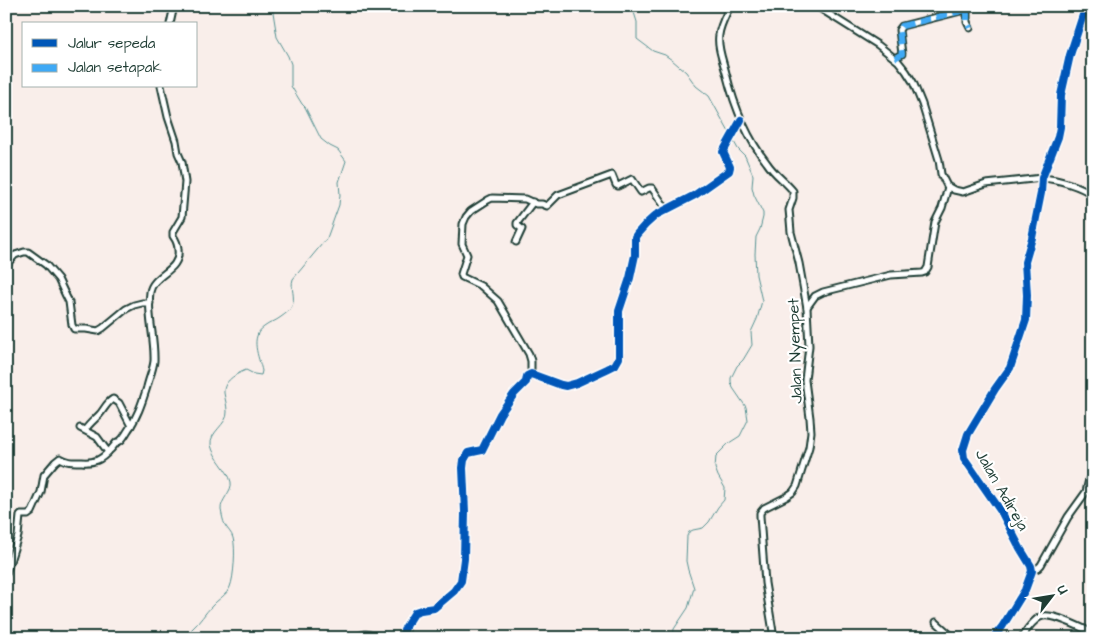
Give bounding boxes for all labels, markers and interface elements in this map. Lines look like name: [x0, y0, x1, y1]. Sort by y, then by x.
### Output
legend: [22, 22, 198, 88]
text: Jalur sepeda: [68, 33, 156, 54]
text: Jalan setapak: [68, 57, 162, 78]
street label: Jalan Nyempet: [782, 297, 809, 404]
street label: Jalan Adireja: [970, 445, 1034, 535]
north arrow: [1026, 572, 1076, 622]
text: U: [1052, 581, 1073, 598]

